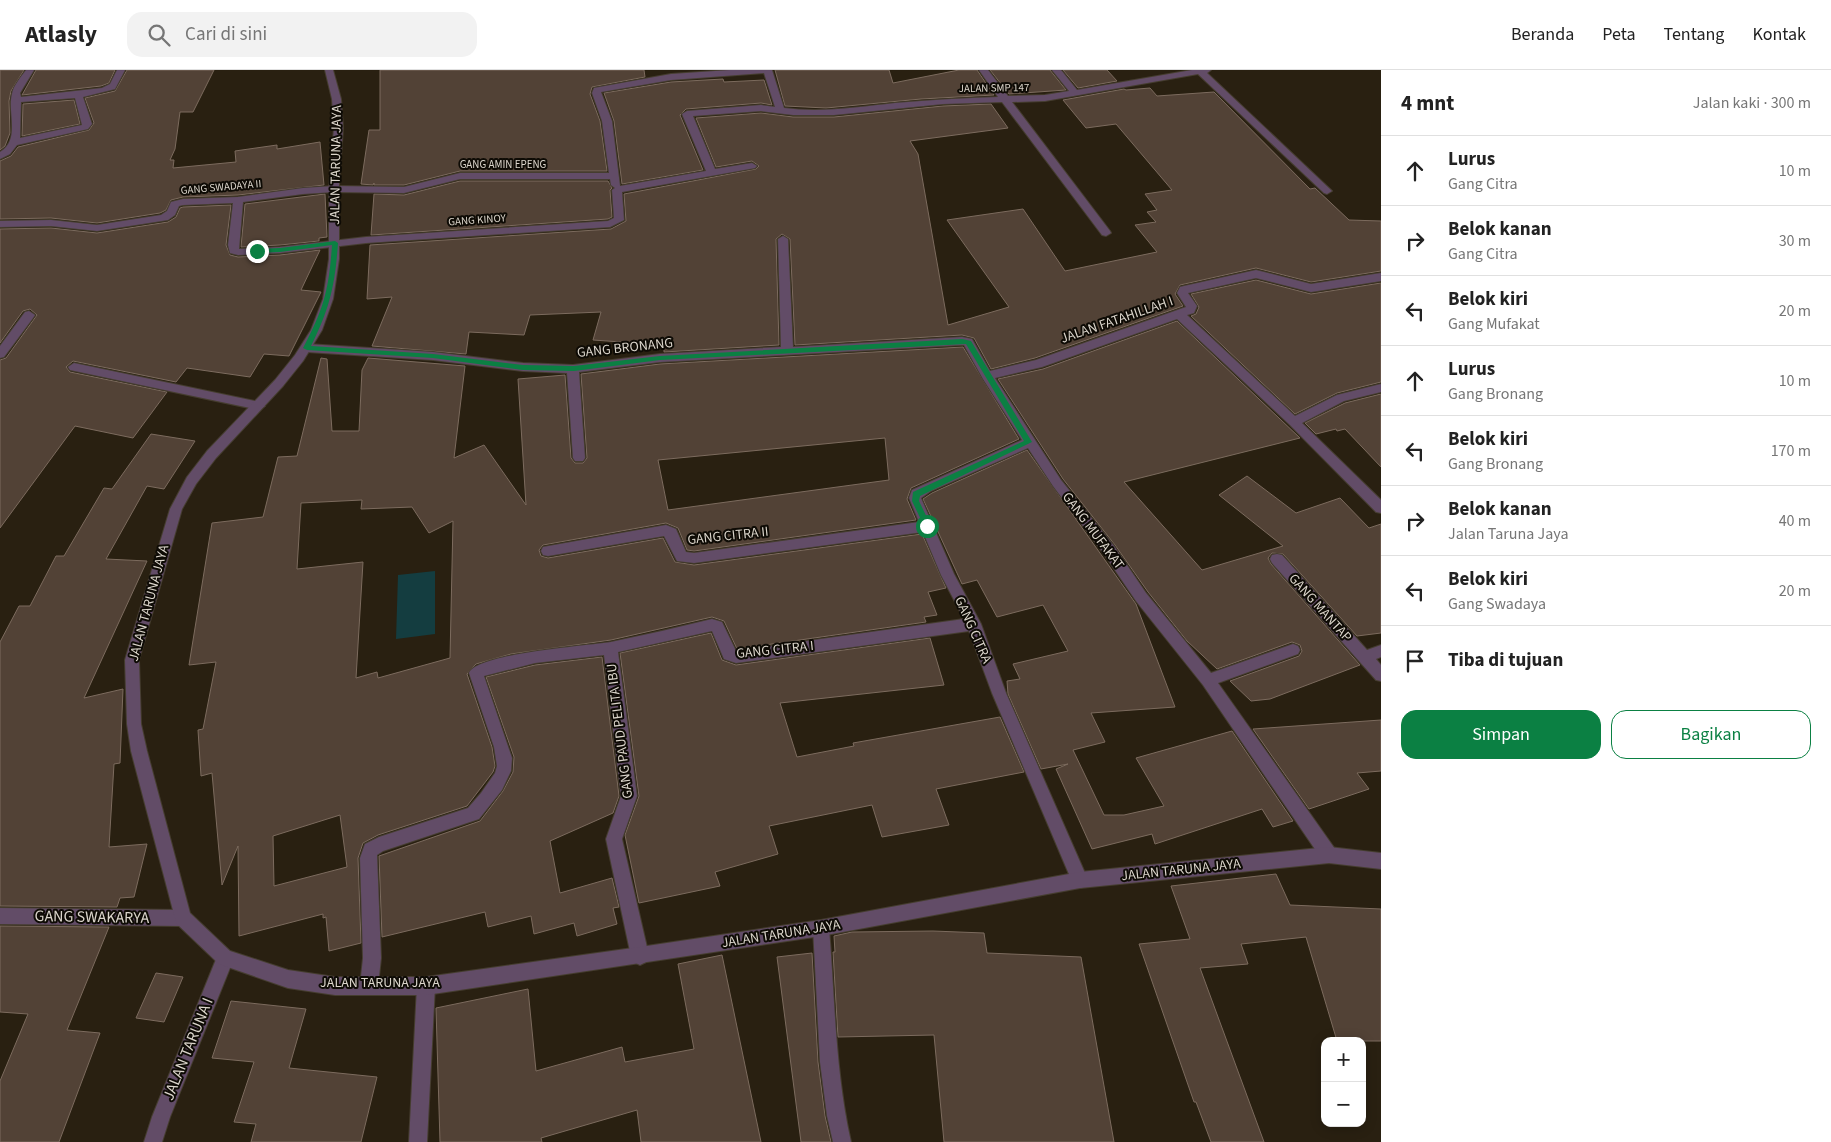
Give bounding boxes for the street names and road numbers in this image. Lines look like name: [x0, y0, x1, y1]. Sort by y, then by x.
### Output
street label: JALAN SMP 147: [959, 80, 1029, 96]
street label: JALAN TARUNA JAYA: [325, 105, 347, 225]
street label: GANG AMIN EPENG: [460, 157, 547, 172]
street label: GANG SWADAYA II: [180, 176, 262, 198]
street label: GANG KINOY: [448, 210, 507, 229]
street label: JALAN FATAHILLAH I: [1058, 291, 1176, 349]
street label: GANG BRONANG: [576, 333, 674, 363]
street label: GANG MUFAKAT: [1057, 488, 1129, 574]
street label: GANG CITRA II: [686, 522, 770, 550]
street label: JALAN TARUNA JAYA: [124, 542, 174, 663]
street label: GANG MANTAP: [1284, 569, 1356, 647]
street label: GANG CITRA: [949, 593, 997, 667]
street label: GANG CITRA I: [735, 636, 815, 664]
street label: GANG PAUD PELITA IBU: [602, 662, 638, 800]
street label: JALAN TARUNA JAYA: [1120, 854, 1242, 886]
street label: GANG SWAKARYA: [34, 905, 150, 929]
street label: JALAN TARUNA JAYA: [720, 915, 842, 953]
street label: JALAN TARUNA JAYA: [320, 973, 440, 993]
street label: JALAN TARUNA I: [157, 994, 219, 1104]

